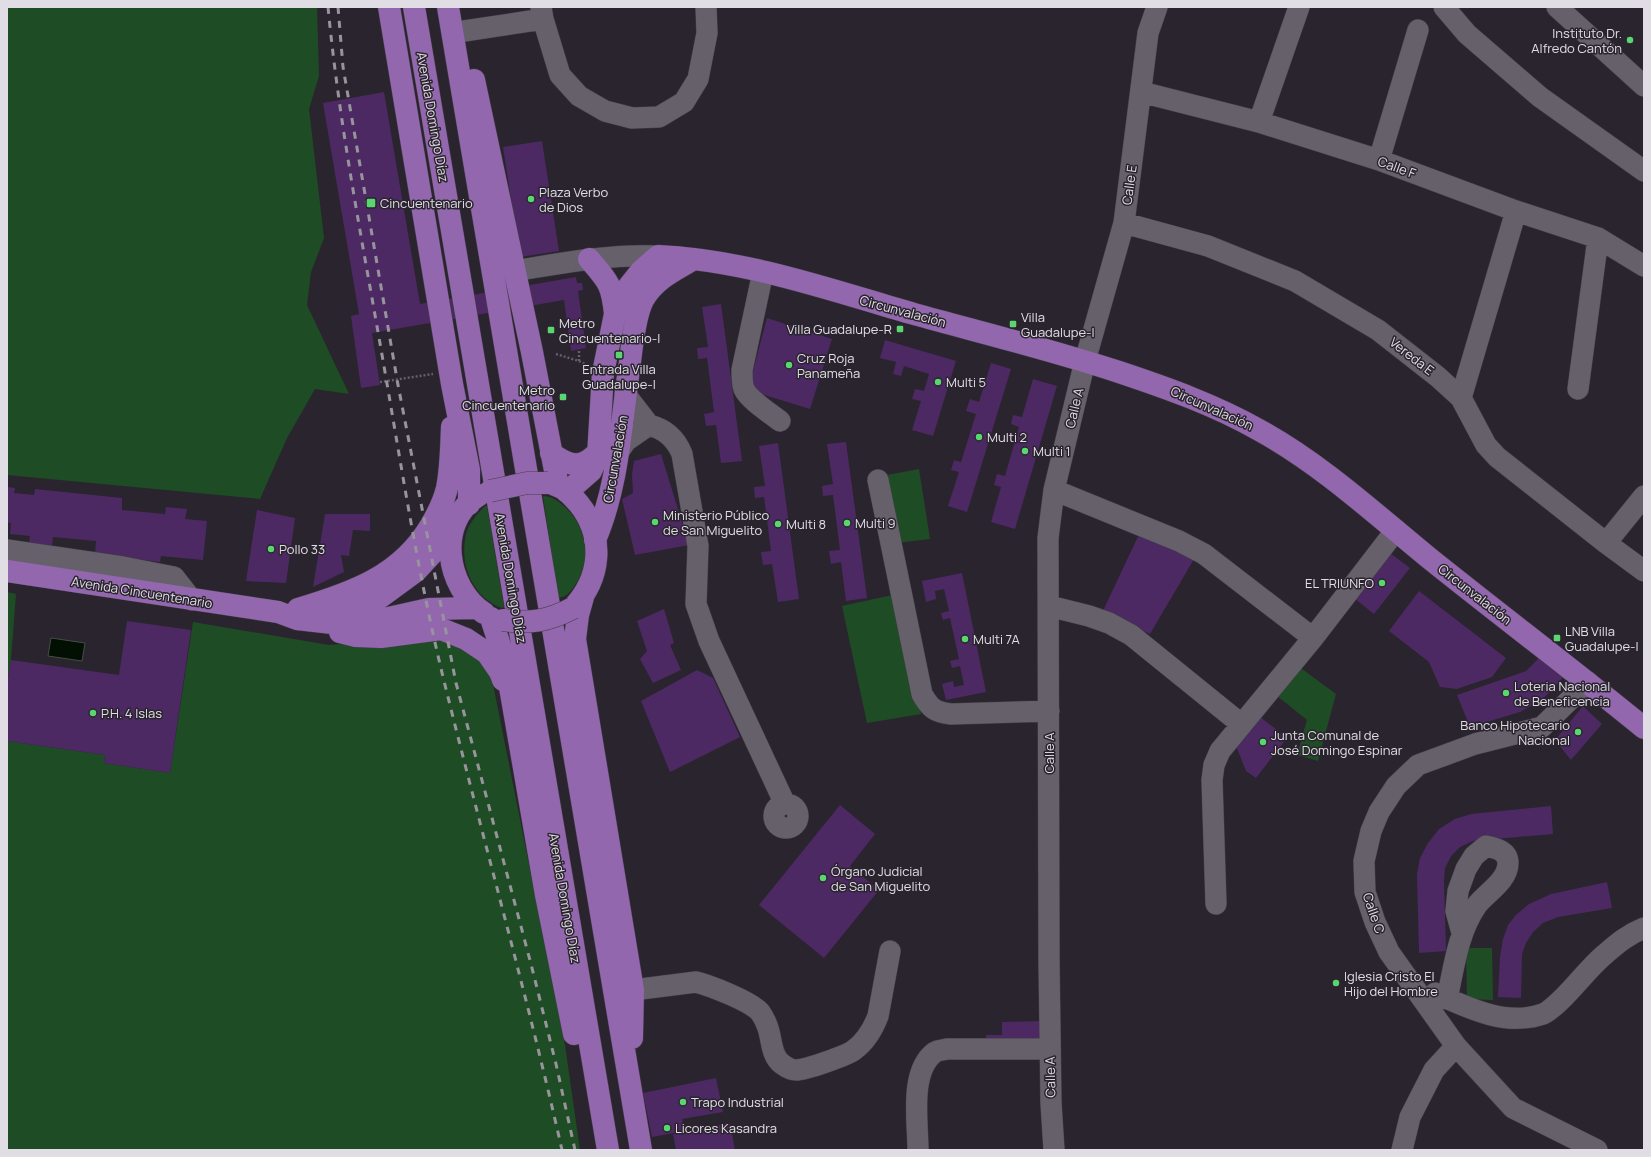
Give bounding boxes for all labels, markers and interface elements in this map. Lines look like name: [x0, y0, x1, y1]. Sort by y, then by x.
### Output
place label: Instituto Dr. Alfredo Cantón: [1531, 24, 1622, 57]
marker: Instituto Dr. Alfredo Cantón: [1625, 35, 1635, 45]
street label: Avenida Domingo Díaz: [413, 51, 453, 184]
street label: Calle F: [1375, 152, 1419, 182]
street label: Calle E: [1117, 164, 1141, 206]
place label: Plaza Verbo de Dios: [539, 183, 608, 216]
place label: Cincuentenario: [380, 194, 473, 212]
marker: Plaza Verbo de Dios: [526, 194, 536, 204]
marker: Cincuentenario: [365, 197, 377, 209]
street label: Circunvalación: [858, 291, 948, 331]
place label: Villa Guadalupe-I: [1021, 308, 1095, 341]
place label: Metro Cincuentenario-I: [559, 314, 660, 347]
marker: Villa Guadalupe-I: [1008, 319, 1018, 329]
place label: Villa Guadalupe-R: [787, 320, 892, 338]
marker: Villa Guadalupe-R: [895, 324, 905, 334]
marker: Metro Cincuentenario-I: [546, 325, 556, 335]
street label: Vereda E: [1386, 333, 1438, 379]
place label: Cruz Roja Panameña: [797, 349, 860, 382]
marker: Entrada Villa Guadalupe-I: [614, 350, 624, 360]
place label: Entrada Villa Guadalupe-I: [582, 360, 656, 393]
marker: Cruz Roja Panameña: [784, 360, 794, 370]
place label: Multi 5: [946, 373, 986, 391]
marker: Multi 5: [933, 377, 943, 387]
place label: Metro Cincuentenario: [462, 381, 555, 414]
street label: Circunvalación: [1168, 382, 1256, 434]
street label: Calle A: [1061, 386, 1087, 430]
marker: Metro Cincuentenario: [558, 392, 568, 402]
street label: Circunvalación: [598, 414, 632, 504]
place label: Multi 2: [987, 428, 1027, 446]
marker: Multi 2: [974, 432, 984, 442]
place label: Multi 1: [1033, 442, 1071, 460]
marker: Multi 1: [1020, 446, 1030, 456]
place label: Ministerio Público de San Miguelito: [663, 506, 769, 539]
street label: Avenida Domingo Díaz: [491, 512, 531, 645]
place label: Multi 9: [855, 514, 896, 532]
place label: Multi 8: [786, 515, 826, 533]
marker: Ministerio Público de San Miguelito: [650, 517, 660, 527]
marker: Multi 9: [842, 518, 852, 528]
marker: Multi 8: [773, 519, 783, 529]
place label: Pollo 33: [279, 540, 325, 558]
marker: Pollo 33: [266, 544, 276, 554]
street label: Circunvalación: [1435, 560, 1515, 628]
street label: Avenida Cincuentenario: [70, 572, 214, 612]
place label: EL TRIUNFO: [1305, 574, 1375, 592]
marker: EL TRIUNFO: [1377, 578, 1387, 588]
place label: LNB Villa Guadalupe-I: [1565, 622, 1639, 655]
place label: Multi 7A: [973, 630, 1020, 648]
marker: LNB Villa Guadalupe-I: [1552, 633, 1562, 643]
marker: Multi 7A: [960, 634, 970, 644]
place label: Loteria Nacional de Beneficencia: [1514, 677, 1610, 710]
marker: Loteria Nacional de Beneficencia: [1501, 688, 1511, 698]
place label: P.H. 4 Islas: [101, 704, 162, 722]
marker: P.H. 4 Islas: [88, 708, 98, 718]
place label: Banco Hipotecario Nacional: [1460, 716, 1570, 749]
place label: Junta Comunal de José Domingo Espinar: [1271, 726, 1403, 759]
marker: Banco Hipotecario Nacional: [1573, 727, 1583, 737]
street label: Calle A: [1040, 732, 1058, 774]
marker: Junta Comunal de José Domingo Espinar: [1258, 737, 1268, 747]
street label: Avenida Domingo Díaz: [545, 832, 585, 965]
place label: Órgano Judicial de San Miguelito: [831, 862, 930, 895]
marker: Órgano Judicial de San Miguelito: [818, 873, 828, 883]
street label: Calle C: [1359, 890, 1389, 936]
place label: Iglesia Cristo El Hijo del Hombre: [1344, 967, 1438, 1000]
marker: Iglesia Cristo El Hijo del Hombre: [1331, 978, 1341, 988]
street label: Calle A: [1041, 1056, 1059, 1098]
place label: Trapo Industrial: [691, 1093, 784, 1111]
marker: Trapo Industrial: [678, 1097, 688, 1107]
place label: Licores Kasandra: [675, 1119, 777, 1137]
marker: Licores Kasandra: [662, 1123, 672, 1133]

